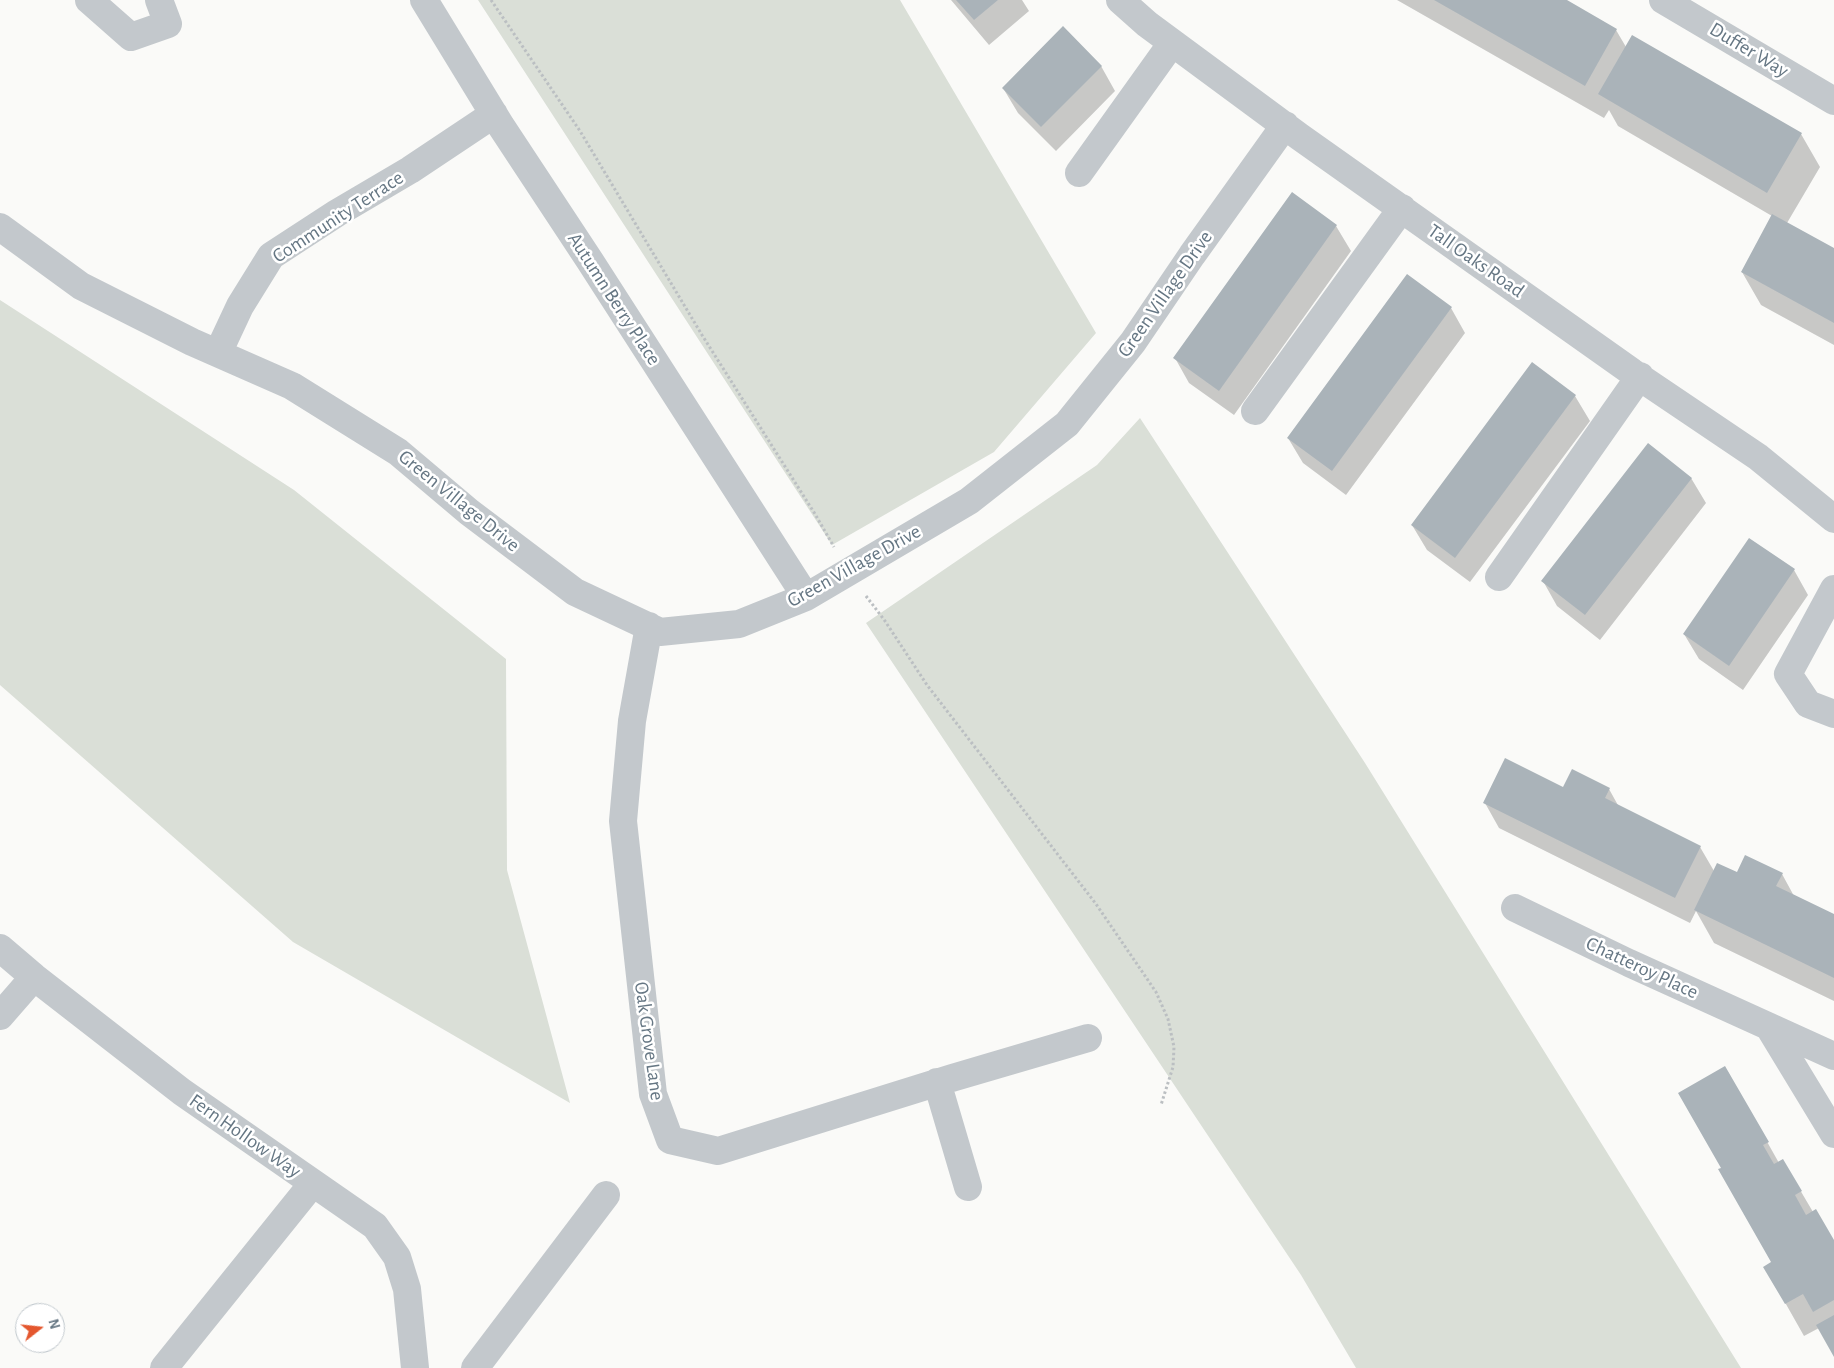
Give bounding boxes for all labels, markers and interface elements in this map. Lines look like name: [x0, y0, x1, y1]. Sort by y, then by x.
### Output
street label: Duffer Way: [1705, 17, 1793, 83]
street label: Community Terrace: [268, 166, 408, 268]
street label: Tall Oaks Road: [1423, 219, 1529, 303]
street label: Green Village Drive: [1112, 226, 1218, 362]
street label: Autumn Berry Place: [562, 228, 666, 370]
street label: Green Village Drive: [393, 445, 525, 557]
street label: Green Village Drive: [783, 519, 925, 613]
street label: Chatteroy Place: [1582, 932, 1702, 1004]
street label: Oak Grove Lane: [629, 980, 669, 1102]
street label: Fern Hollow Way: [185, 1089, 305, 1183]
north arrow: [15, 1303, 65, 1353]
text: N: [45, 1318, 62, 1331]

